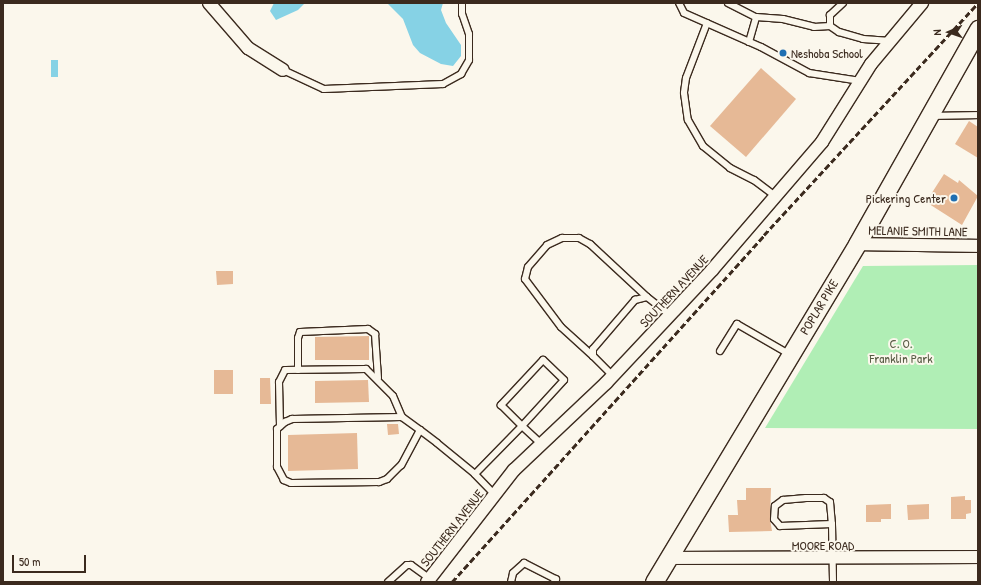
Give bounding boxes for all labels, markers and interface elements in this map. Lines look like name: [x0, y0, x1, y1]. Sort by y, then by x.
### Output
north arrow: [929, 12, 969, 52]
text: N: [930, 29, 944, 36]
place label: Neshoba School: [791, 45, 863, 61]
marker: Neshoba School: [778, 48, 788, 58]
place label: Pickering Center: [866, 190, 946, 206]
marker: Pickering Center: [949, 193, 959, 203]
street label: MELANIE SMITH LANE: [868, 222, 968, 240]
street label: SOUTHERN AVENUE: [636, 252, 712, 330]
street label: POPLAR PIKE: [796, 277, 842, 337]
park label: C. O. Franklin Park: [869, 336, 933, 367]
street label: SOUTHERN AVENUE: [417, 486, 487, 570]
street label: MOORE ROAD: [792, 537, 854, 553]
scale bar: [14, 547, 88, 573]
text: 50 m: [19, 553, 40, 570]

